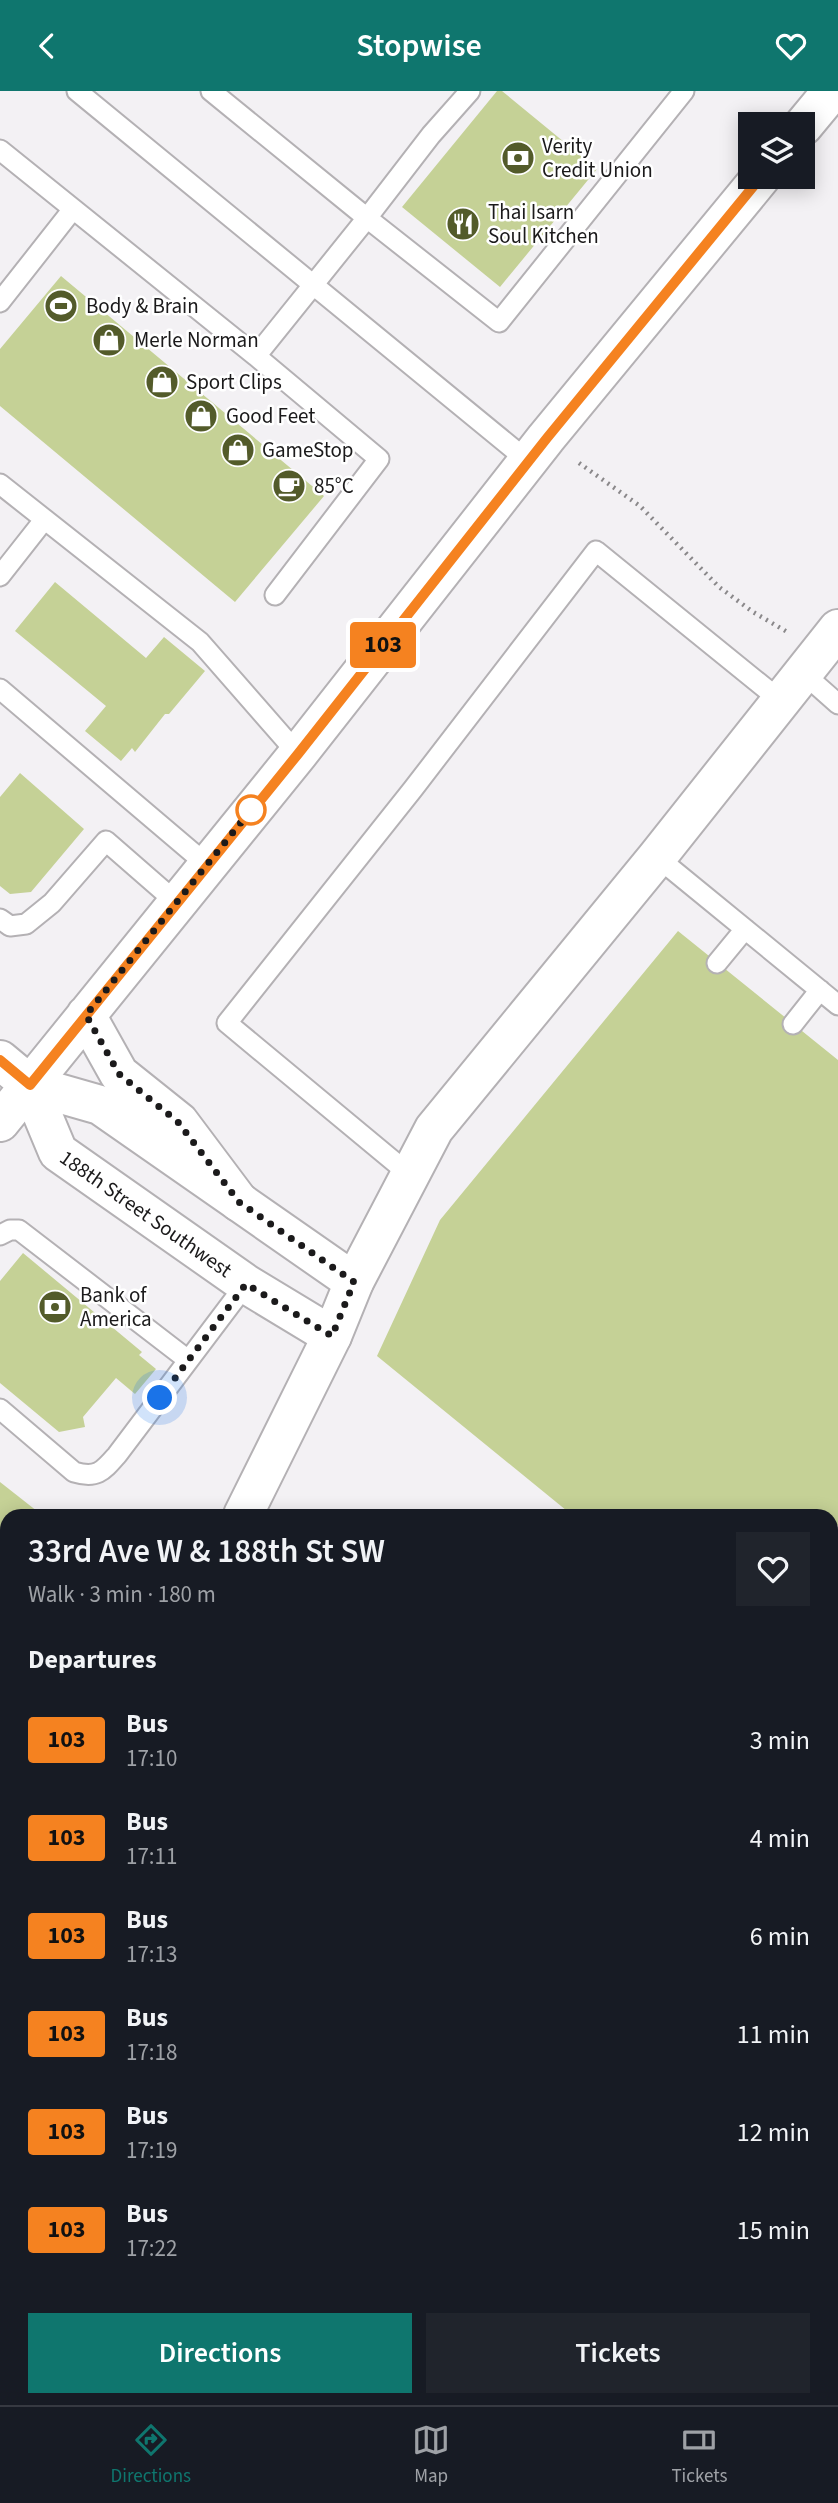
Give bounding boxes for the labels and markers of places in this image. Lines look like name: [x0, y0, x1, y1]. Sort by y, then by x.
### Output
place label: Verity Credit Union: [542, 131, 653, 185]
bank icon: Verity Credit Union: [499, 139, 537, 177]
place label: Thai Isarn Soul Kitchen: [488, 197, 599, 251]
restaurant icon: Thai Isarn Soul Kitchen: [444, 205, 482, 243]
sports icon: Body & Brain: [42, 287, 80, 325]
place label: Body & Brain: [86, 291, 199, 321]
shop icon: Merle Norman: [90, 321, 128, 359]
place label: Merle Norman: [134, 325, 259, 355]
shop icon: Sport Clips: [143, 363, 181, 401]
place label: Sport Clips: [186, 367, 282, 397]
shop icon: Good Feet: [182, 397, 220, 435]
place label: Good Feet: [226, 401, 315, 431]
shop icon: GameStop: [219, 431, 257, 469]
place label: GameStop: [262, 435, 354, 465]
cafe icon: 85°C: [270, 467, 308, 505]
place label: 85°C: [314, 471, 354, 501]
unlabelled marker: [236, 795, 266, 825]
place label: Bank of America: [80, 1280, 152, 1334]
bank icon: Bank of America: [36, 1288, 74, 1326]

